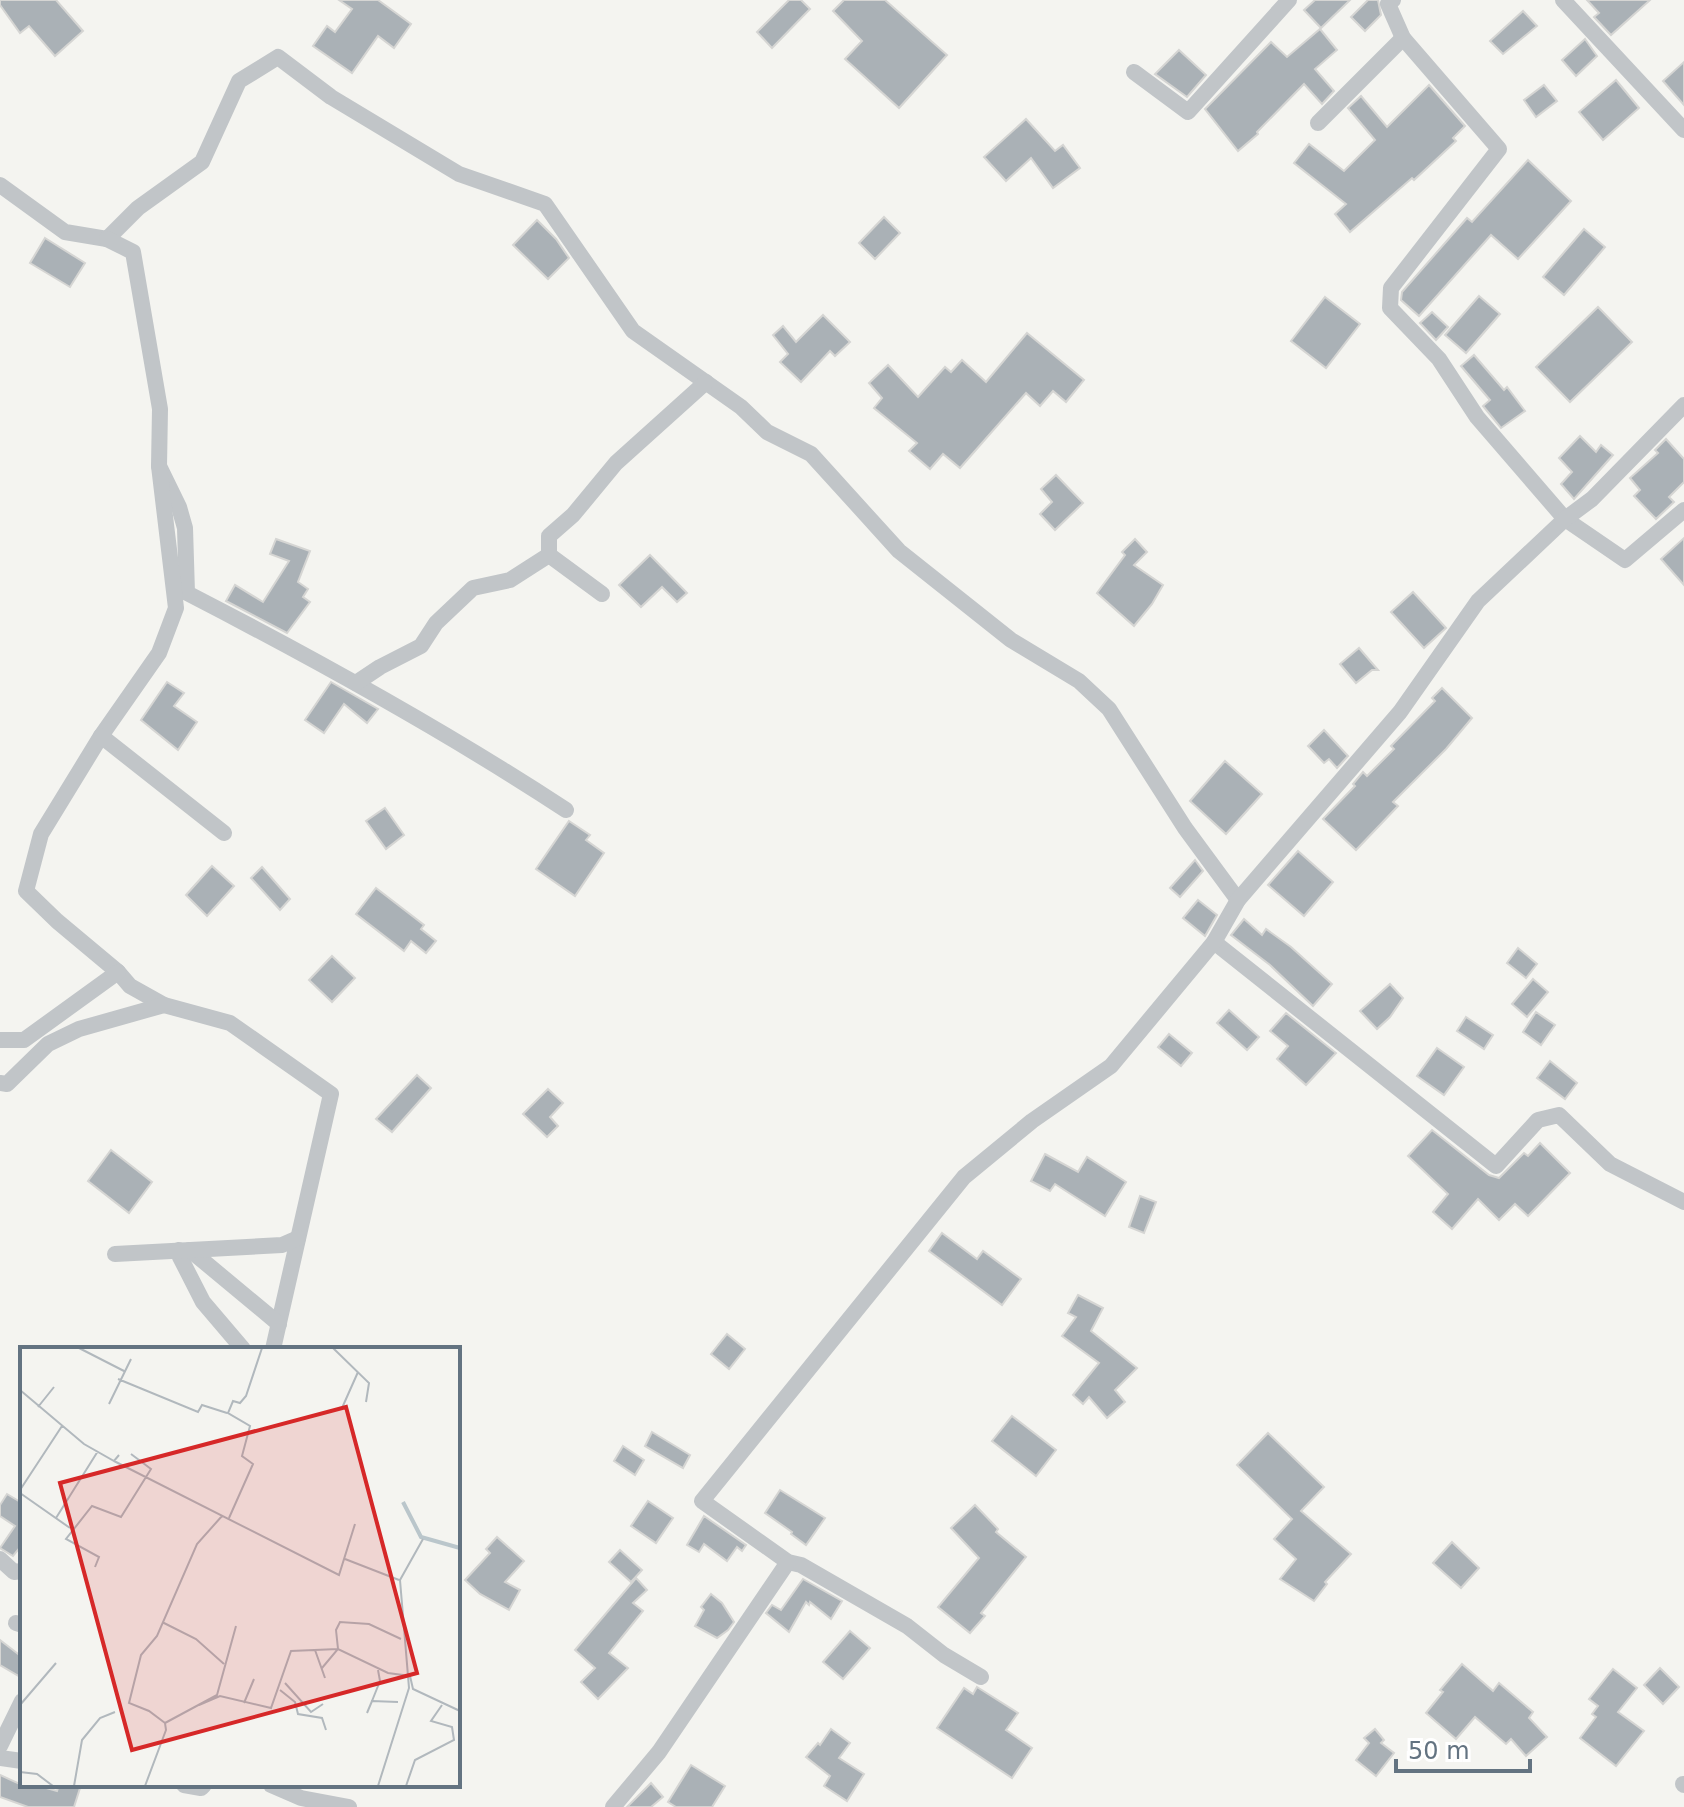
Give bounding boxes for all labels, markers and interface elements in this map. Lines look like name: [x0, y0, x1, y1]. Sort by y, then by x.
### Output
inset map: [20, 1347, 460, 1787]
scale bar: [1396, 1723, 1530, 1773]
text: 50 m: [1408, 1737, 1470, 1765]

